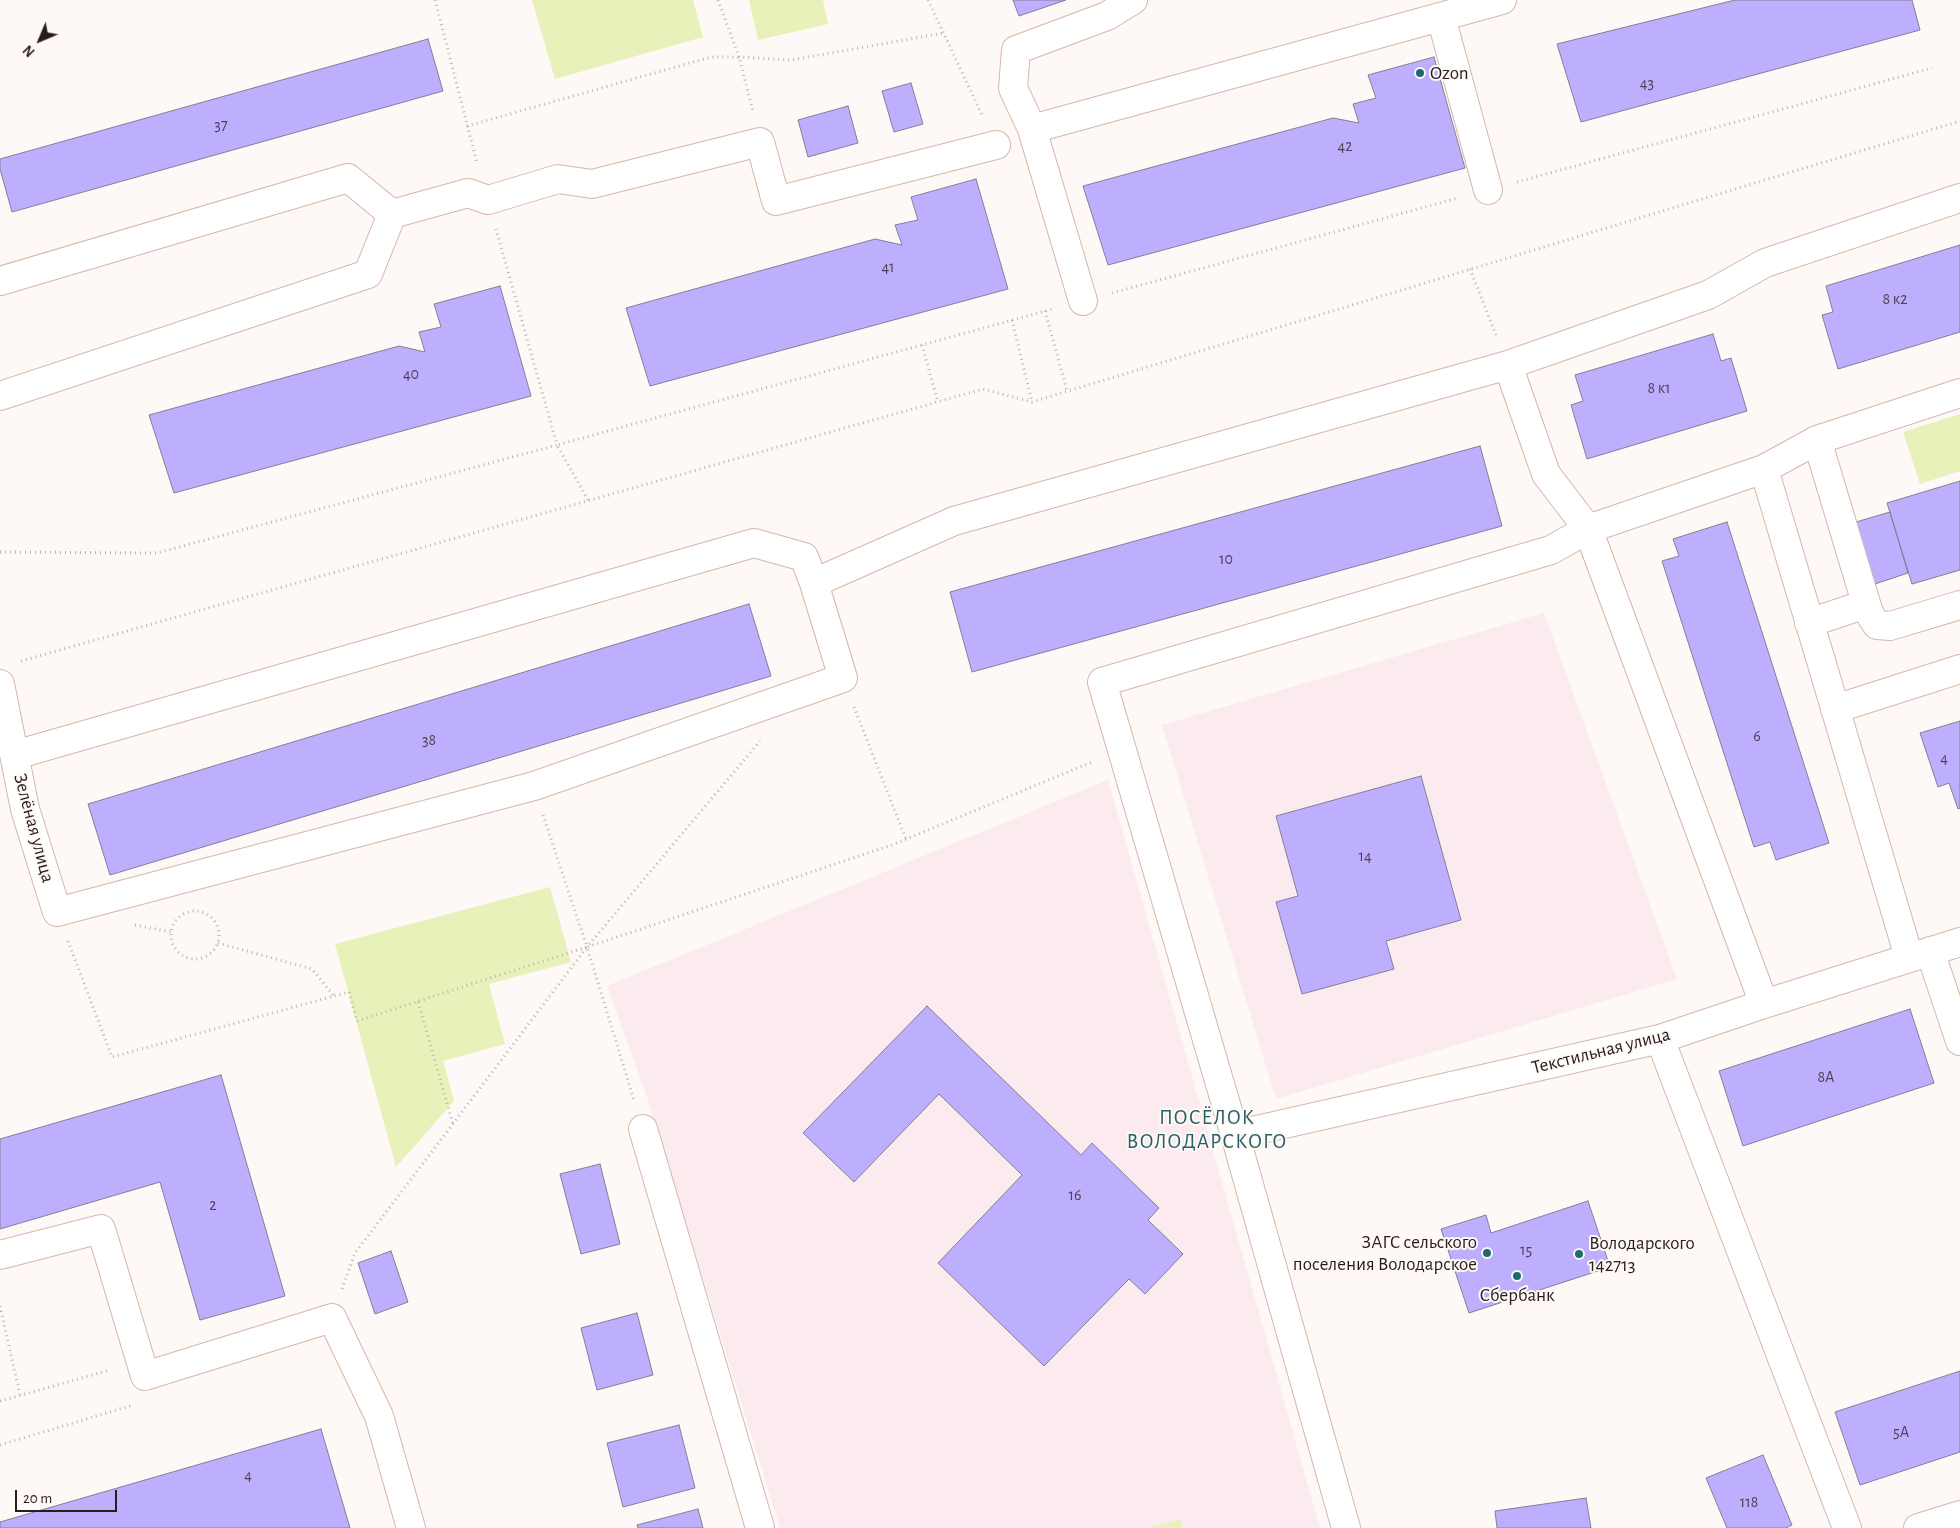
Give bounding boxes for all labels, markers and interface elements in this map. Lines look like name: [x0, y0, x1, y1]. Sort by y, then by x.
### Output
north arrow: [15, 15, 65, 65]
text: N: [21, 42, 38, 59]
place label: Ozon: [1430, 62, 1469, 84]
marker: Ozon: [1414, 67, 1426, 79]
house number: 43: [1640, 73, 1654, 93]
house number: 37: [214, 115, 228, 135]
house number: 42: [1338, 136, 1352, 156]
house number: 41: [881, 257, 895, 277]
house number: 8 к2: [1883, 289, 1907, 309]
house number: 40: [403, 364, 419, 384]
house number: 8 к1: [1647, 378, 1671, 398]
house number: 10: [1219, 549, 1233, 569]
house number: 6: [1753, 726, 1761, 746]
house number: 38: [422, 730, 436, 750]
house number: 4: [1940, 748, 1948, 768]
street label: Зелёная улица: [9, 771, 59, 885]
house number: 14: [1358, 846, 1372, 866]
street label: Текстильная улица: [1529, 1023, 1673, 1079]
house number: 8А: [1818, 1067, 1834, 1087]
district label: ПОСЁЛОК ВОЛОДАРСКОГО: [1125, 1105, 1289, 1155]
house number: 16: [1068, 1185, 1082, 1205]
house number: 2: [209, 1195, 217, 1215]
place label: ЗАГС сельского поселения Володарское: [1293, 1231, 1477, 1275]
place label: Володарского 142713: [1589, 1232, 1695, 1276]
house number: 15: [1520, 1240, 1532, 1260]
marker: ЗАГС сельского поселения Володарское: [1481, 1247, 1493, 1259]
marker: Володарского 142713: [1573, 1248, 1585, 1260]
marker: Сбербанк: [1511, 1270, 1523, 1282]
place label: Сбербанк: [1479, 1284, 1555, 1306]
house number: 5А: [1893, 1422, 1909, 1442]
house number: 4: [244, 1465, 252, 1485]
scale bar: [18, 1480, 120, 1512]
text: 20 m: [23, 1491, 52, 1506]
house number: 118: [1740, 1492, 1758, 1512]

